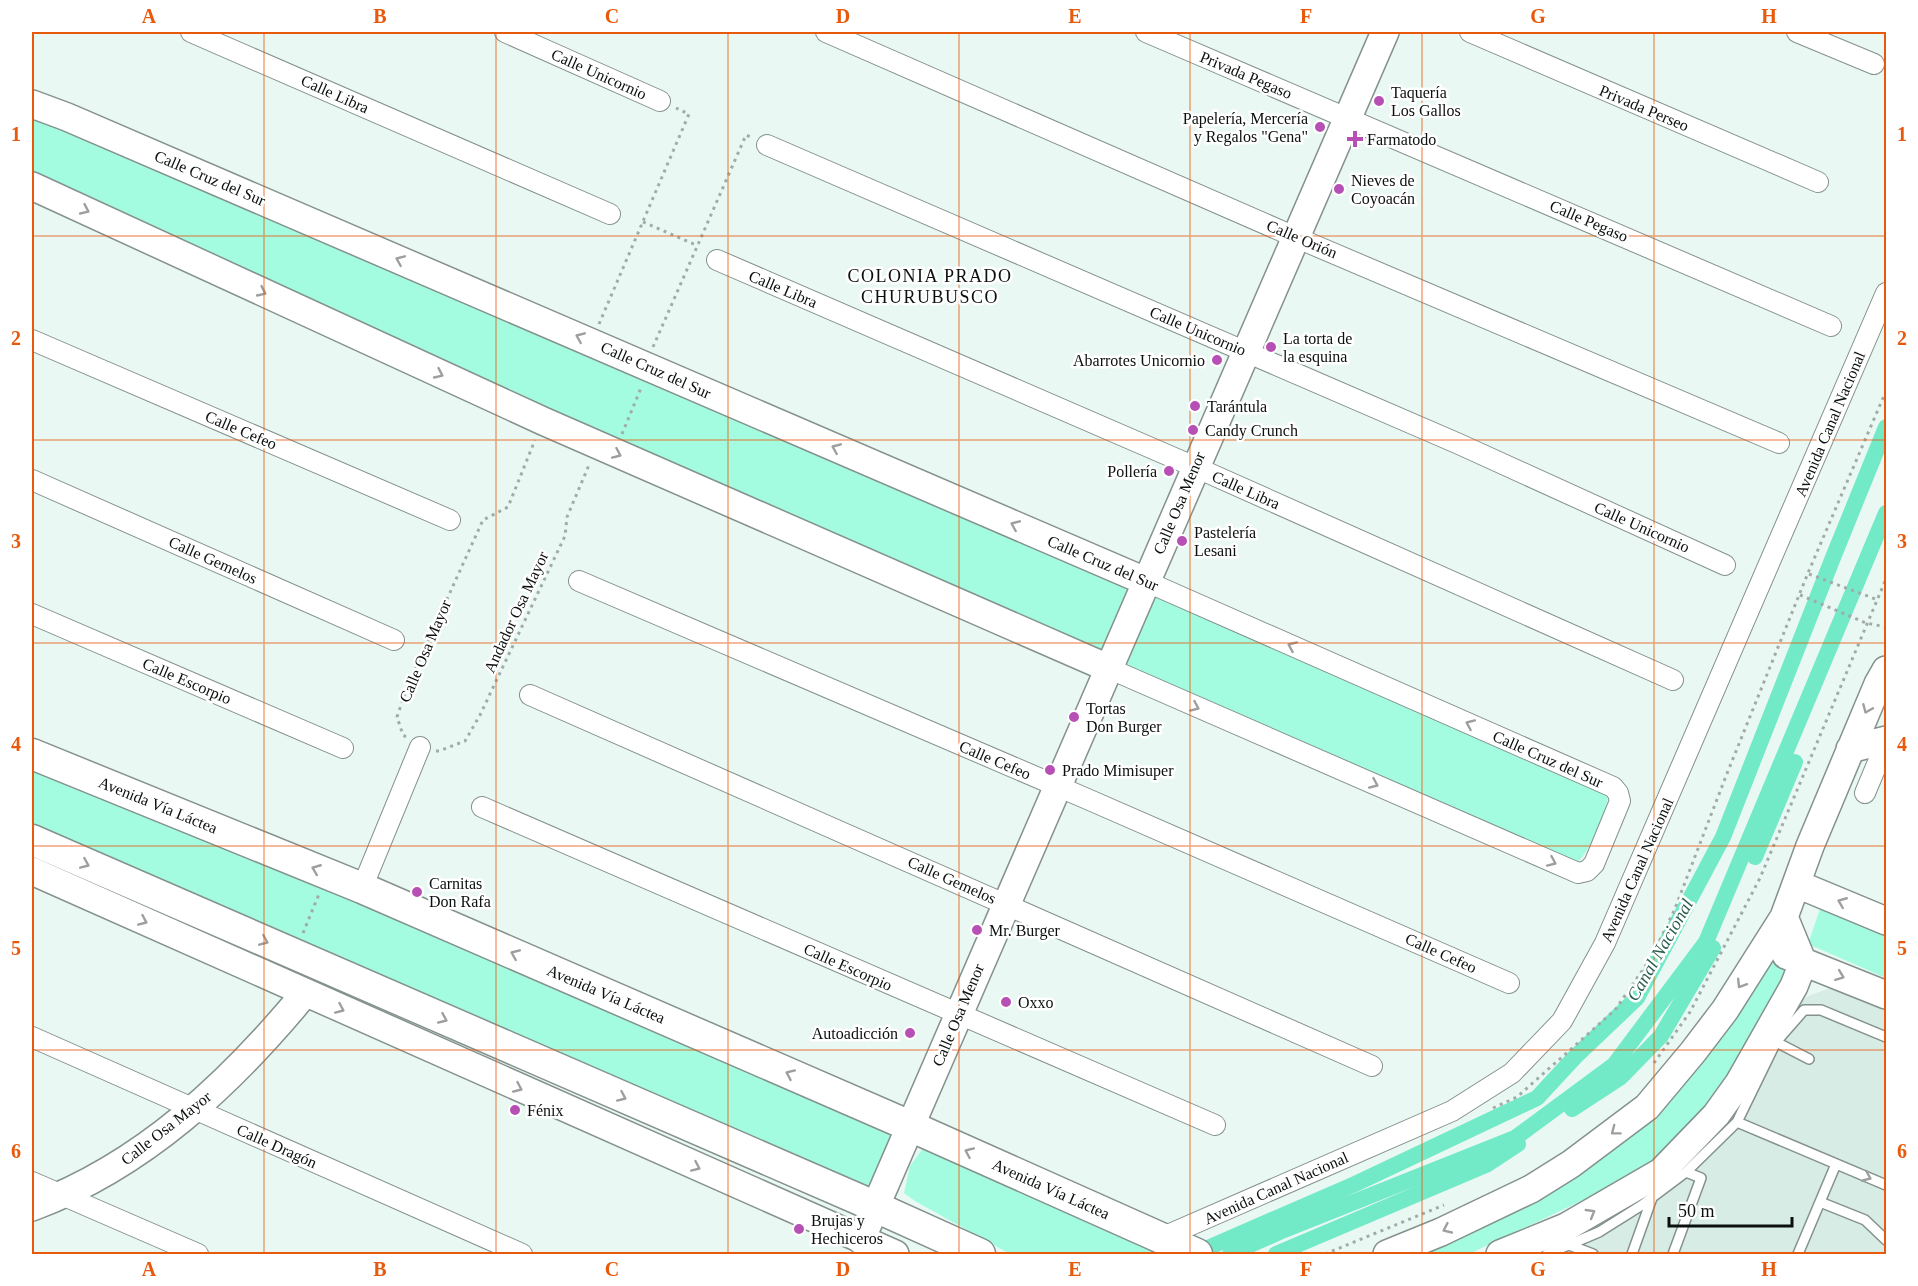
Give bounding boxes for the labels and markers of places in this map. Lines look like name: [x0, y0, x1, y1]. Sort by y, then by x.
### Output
place label: Taquería Los Gallos: [1391, 84, 1461, 119]
marker: Taquería Los Gallos: [1372, 94, 1386, 108]
place label: Papelería, Mercería y Regalos "Gena": [1183, 110, 1308, 146]
marker: Papelería, Mercería y Regalos "Gena": [1313, 120, 1327, 134]
place label: Farmatodo: [1367, 131, 1436, 148]
marker: Farmatodo: [1348, 132, 1362, 146]
place label: Nieves de Coyoacán: [1351, 172, 1415, 208]
marker: Nieves de Coyoacán: [1332, 182, 1346, 196]
place label: La torta de la esquina: [1283, 330, 1352, 366]
marker: La torta de la esquina: [1264, 340, 1278, 354]
place label: Abarrotes Unicornio: [1073, 352, 1205, 369]
marker: Abarrotes Unicornio: [1210, 353, 1224, 367]
place label: Tarántula: [1207, 398, 1267, 415]
marker: Tarántula: [1188, 399, 1202, 413]
place label: Candy Crunch: [1205, 422, 1298, 440]
marker: Candy Crunch: [1186, 423, 1200, 437]
place label: Pollería: [1107, 463, 1157, 480]
marker: Pollería: [1162, 464, 1176, 478]
place label: Pastelería Lesani: [1194, 524, 1256, 559]
marker: Pastelería Lesani: [1175, 534, 1189, 548]
place label: Tortas Don Burger: [1086, 700, 1162, 736]
marker: Tortas Don Burger: [1067, 710, 1081, 724]
place label: Prado Mimisuper: [1062, 762, 1174, 780]
marker: Prado Mimisuper: [1043, 763, 1057, 777]
place label: Carnitas Don Rafa: [429, 875, 491, 910]
marker: Carnitas Don Rafa: [410, 885, 424, 899]
place label: Mr. Burger: [989, 922, 1060, 940]
marker: Mr. Burger: [970, 923, 984, 937]
place label: Oxxo: [1018, 994, 1054, 1011]
marker: Oxxo: [999, 995, 1013, 1009]
place label: Autoadicción: [812, 1025, 898, 1042]
marker: Autoadicción: [903, 1026, 917, 1040]
place label: Fénix: [527, 1102, 563, 1119]
marker: Fénix: [508, 1103, 522, 1117]
place label: Brujas y Hechiceros: [811, 1212, 883, 1247]
marker: Brujas y Hechiceros: [792, 1222, 806, 1236]

